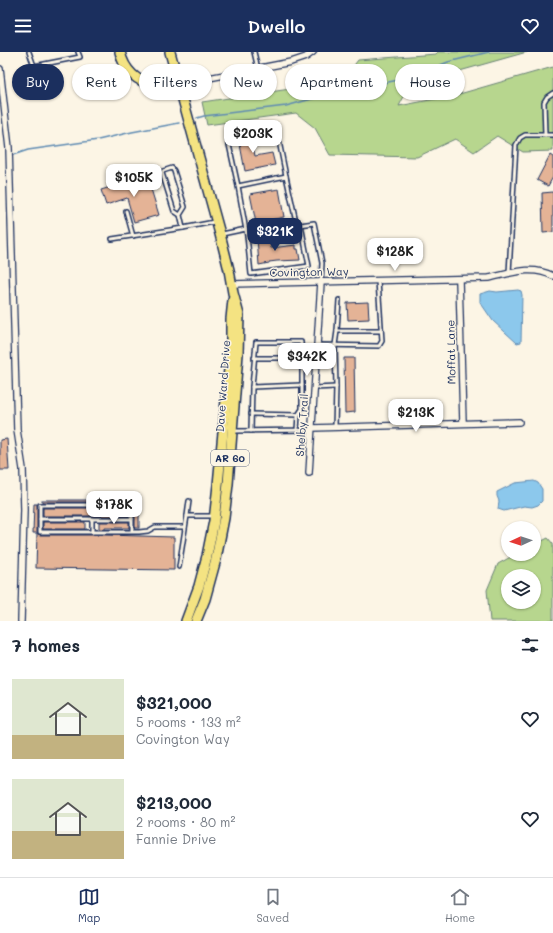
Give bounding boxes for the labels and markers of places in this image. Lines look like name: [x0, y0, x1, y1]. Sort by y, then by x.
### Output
pin: $203K: [225, 120, 281, 154]
pin: $105K: [106, 164, 162, 198]
pin: $321K: [247, 218, 303, 252]
pin: $128K: [367, 238, 423, 272]
pin: $342K: [279, 343, 335, 377]
pin: $213K: [388, 399, 444, 433]
pin: $178K: [86, 491, 142, 525]

